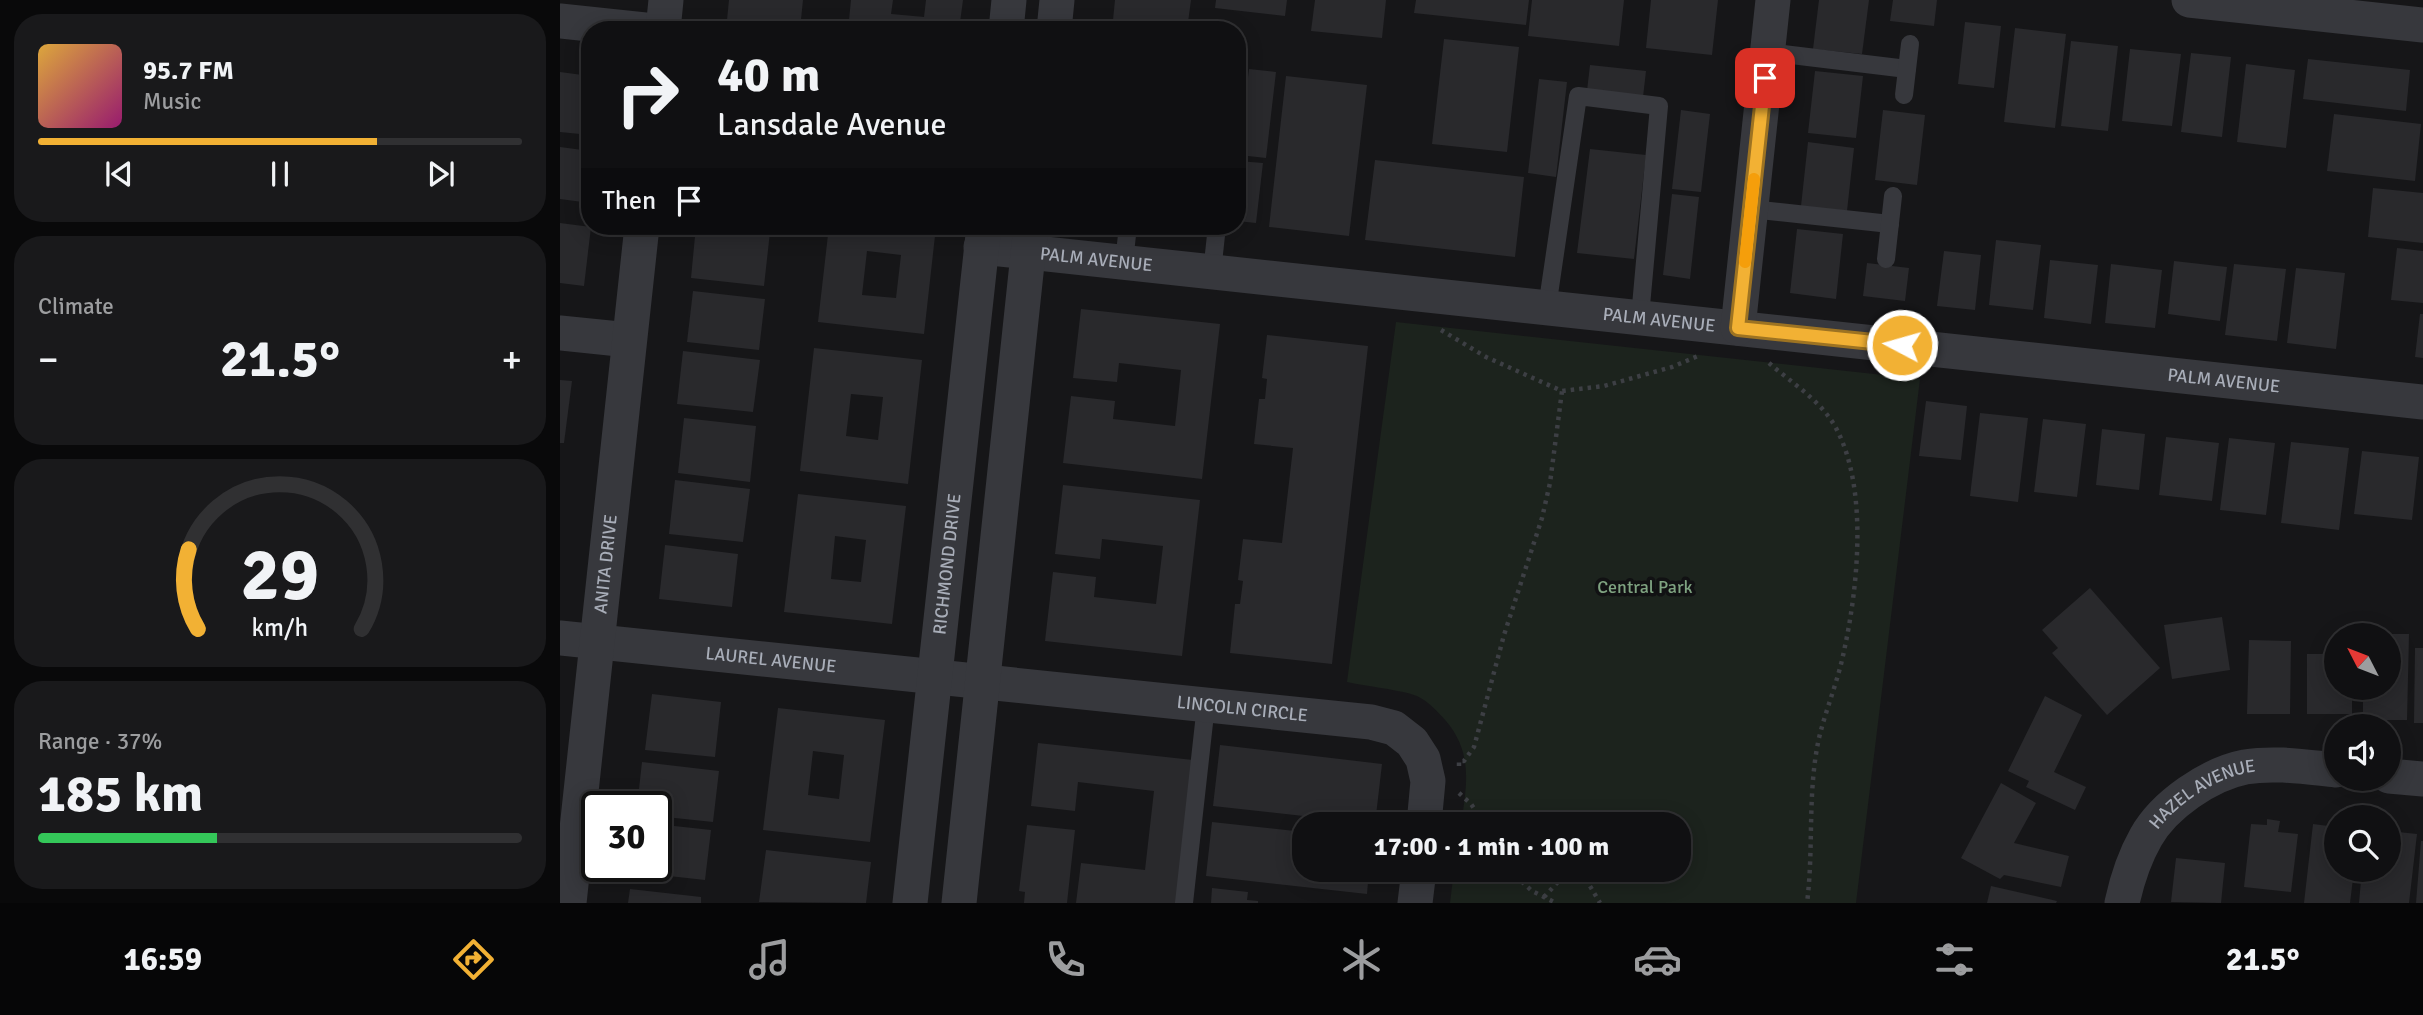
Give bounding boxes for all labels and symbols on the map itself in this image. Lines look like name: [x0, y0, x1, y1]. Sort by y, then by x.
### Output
pin: [1735, 48, 1795, 108]
street label: PALM AVENUE: [1039, 242, 1154, 276]
street label: PALM AVENUE: [1602, 303, 1716, 337]
position arrow: [1865, 308, 1939, 382]
street label: PALM AVENUE: [2166, 364, 2281, 398]
street label: RICHMOND DRIVE: [928, 492, 966, 636]
street label: ANITA DRIVE: [589, 513, 622, 615]
park label: Central Park: [1597, 576, 1693, 598]
north arrow: [2324, 623, 2401, 700]
street label: LAUREL AVENUE: [704, 642, 837, 678]
street label: LINCOLN CIRCLE: [1176, 691, 1309, 726]
street label: HAZEL AVENUE: [2144, 755, 2256, 833]
speed limit sign: 30: [581, 791, 672, 882]

